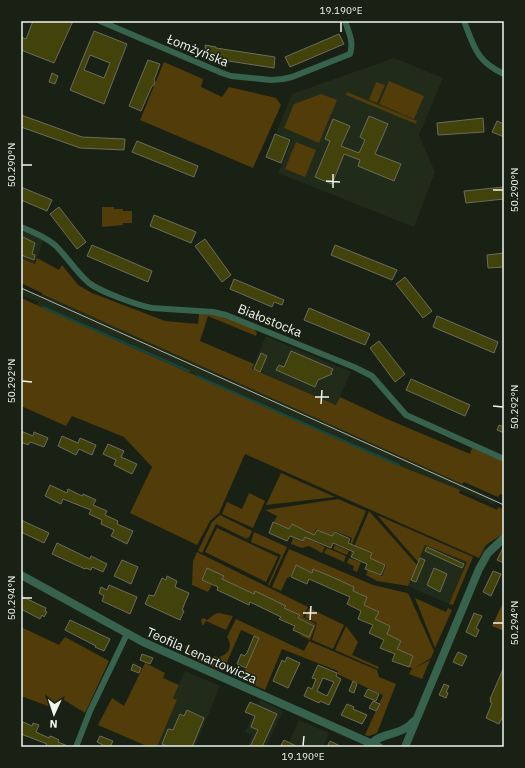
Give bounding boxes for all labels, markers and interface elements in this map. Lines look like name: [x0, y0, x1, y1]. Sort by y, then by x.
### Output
text: 19.190°E: [319, 4, 363, 17]
street label: Łomżyńska: [164, 30, 231, 71]
text: 50.290°N: [5, 143, 18, 187]
text: 50.290°N: [508, 168, 521, 212]
street label: Białostocka: [235, 300, 305, 341]
text: 50.292°N: [5, 359, 18, 403]
text: 50.292°N: [508, 385, 521, 429]
text: 50.294°N: [5, 576, 18, 620]
text: 50.294°N: [508, 601, 521, 645]
street label: Teofila Lenartowicza: [144, 623, 260, 687]
north arrow: [34, 694, 74, 734]
text: N: [49, 717, 58, 731]
text: 19.190°E: [281, 750, 325, 763]

